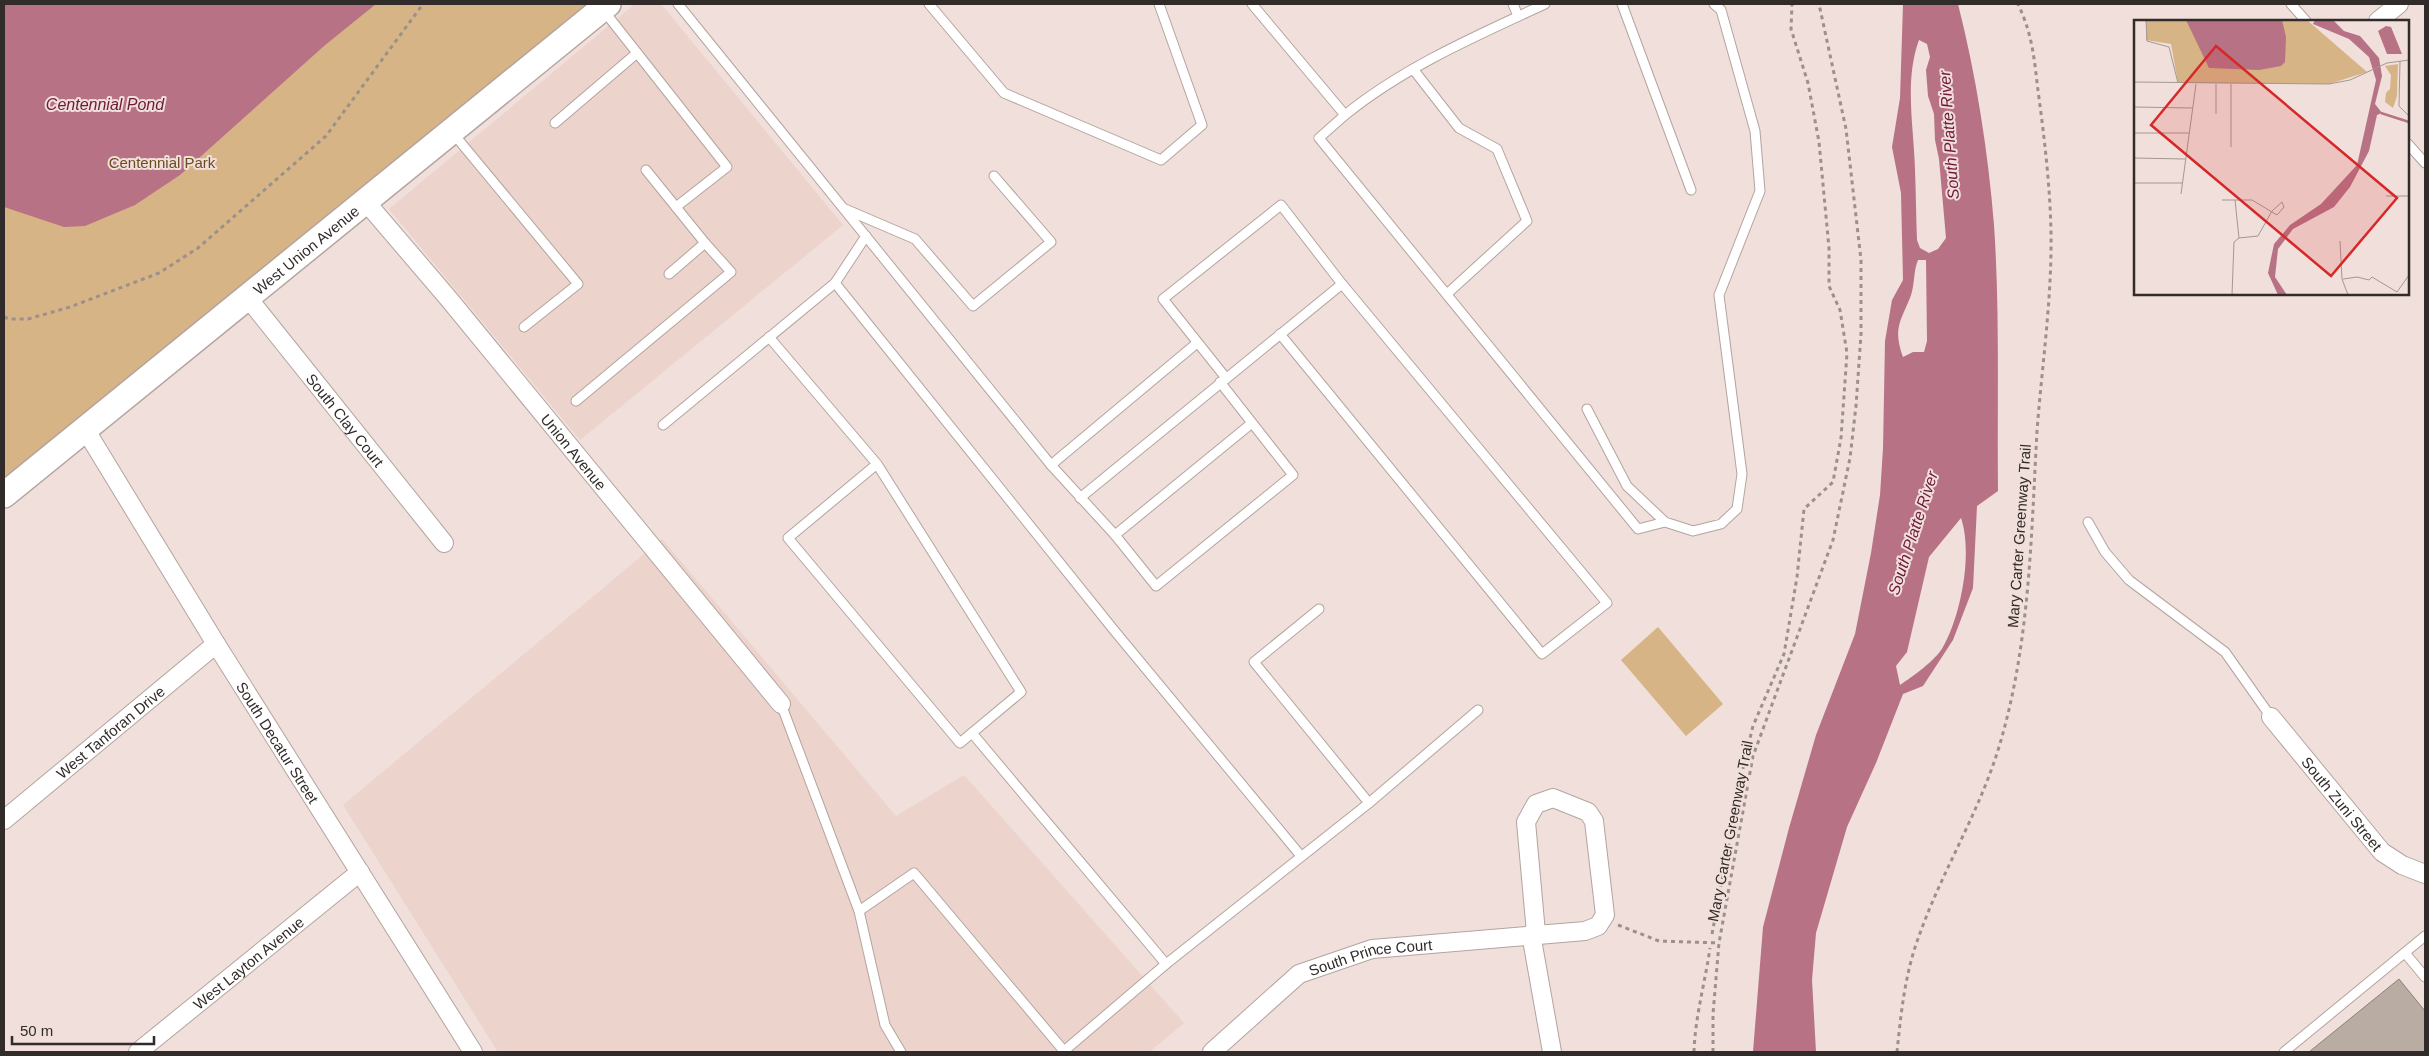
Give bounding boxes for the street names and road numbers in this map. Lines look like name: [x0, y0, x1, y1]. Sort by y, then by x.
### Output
street label: West Union Avenue: [250, 202, 362, 298]
street label: South Clay Court: [303, 370, 388, 470]
street label: Union Avenue: [538, 410, 610, 493]
street label: Mary Carter Greenway Trail: [2004, 444, 2034, 628]
street label: South Decatur Street: [233, 679, 323, 807]
street label: West Tanforan Drive: [53, 682, 168, 782]
street label: Mary Carter Greenway Trail: [1704, 739, 1756, 923]
street label: South Zuni Street: [2298, 753, 2386, 855]
street label: West Layton Avenue: [190, 913, 307, 1012]
street label: South Prince Court: [1306, 935, 1434, 979]

